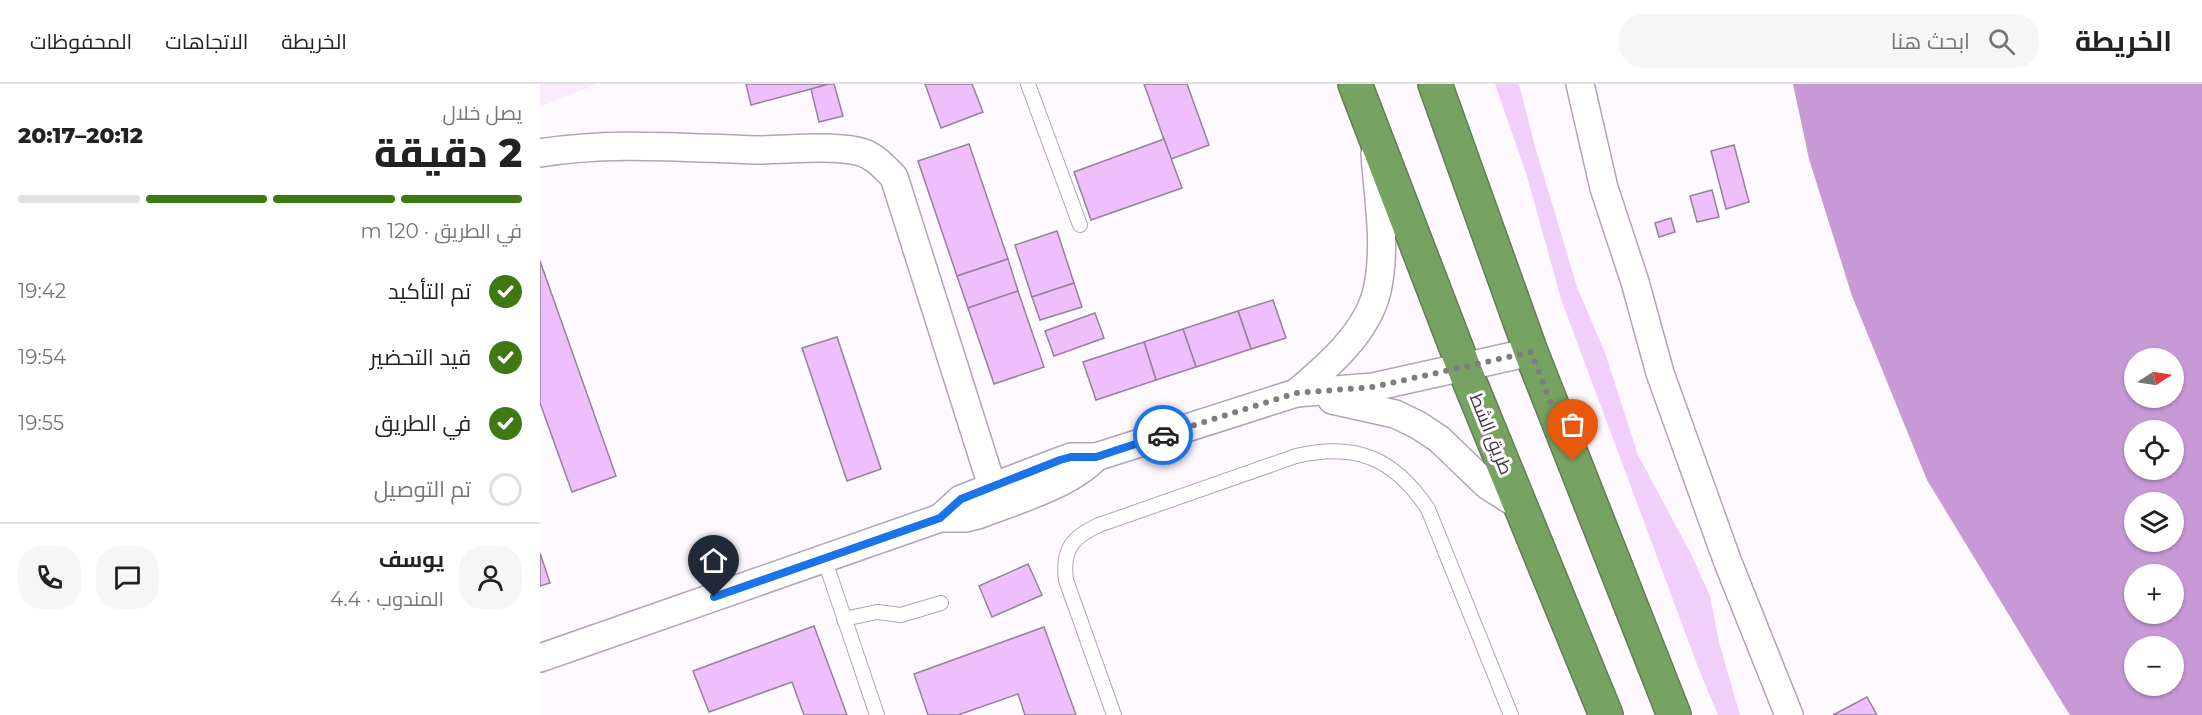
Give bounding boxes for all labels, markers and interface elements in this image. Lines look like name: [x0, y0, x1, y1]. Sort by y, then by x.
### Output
search box: [1619, 14, 2039, 68]
text: الخريطة: [2075, 24, 2172, 58]
icon: search: [1985, 25, 2018, 58]
text: ابحث هنا: [1891, 28, 1970, 55]
text: المحفوظات: [30, 29, 132, 54]
text: الاتجاهات: [165, 29, 248, 54]
text: الخريطة: [281, 29, 347, 54]
text: يصل خلال: [443, 101, 522, 125]
text: 20:12–20:17: [18, 122, 143, 149]
text: 2 دقيقة: [374, 129, 522, 177]
text: في الطريق · 120 m: [360, 219, 522, 243]
icon: check: [489, 275, 522, 308]
text: تم التأكيد: [388, 278, 471, 305]
text: 19:42: [18, 279, 66, 303]
icon: check: [489, 341, 522, 374]
text: قيد التحضير: [370, 344, 471, 371]
text: 19:54: [18, 345, 66, 369]
north arrow: [2124, 348, 2184, 408]
map controls: [2124, 348, 2184, 696]
street label: طريق الشط: [1464, 390, 1517, 478]
pin: [1547, 399, 1598, 461]
courier: [1133, 405, 1193, 465]
icon: check: [489, 407, 522, 440]
icon: bag: [1556, 408, 1589, 441]
text: في الطريق: [374, 410, 471, 437]
text: 19:55: [18, 411, 64, 435]
icon: car: [1147, 419, 1180, 452]
button: locate: [2124, 420, 2184, 480]
text: تم التوصيل: [374, 476, 471, 503]
button: layers: [2124, 492, 2184, 552]
pin: [688, 535, 739, 597]
icon: home: [697, 544, 730, 577]
button: phone: [18, 546, 81, 609]
button: chat: [96, 546, 159, 609]
text: يوسف: [379, 546, 444, 573]
button: person: [459, 546, 522, 609]
button: +: [2124, 564, 2184, 624]
text: المندوب · 4.4: [330, 587, 444, 611]
button: −: [2124, 636, 2184, 696]

